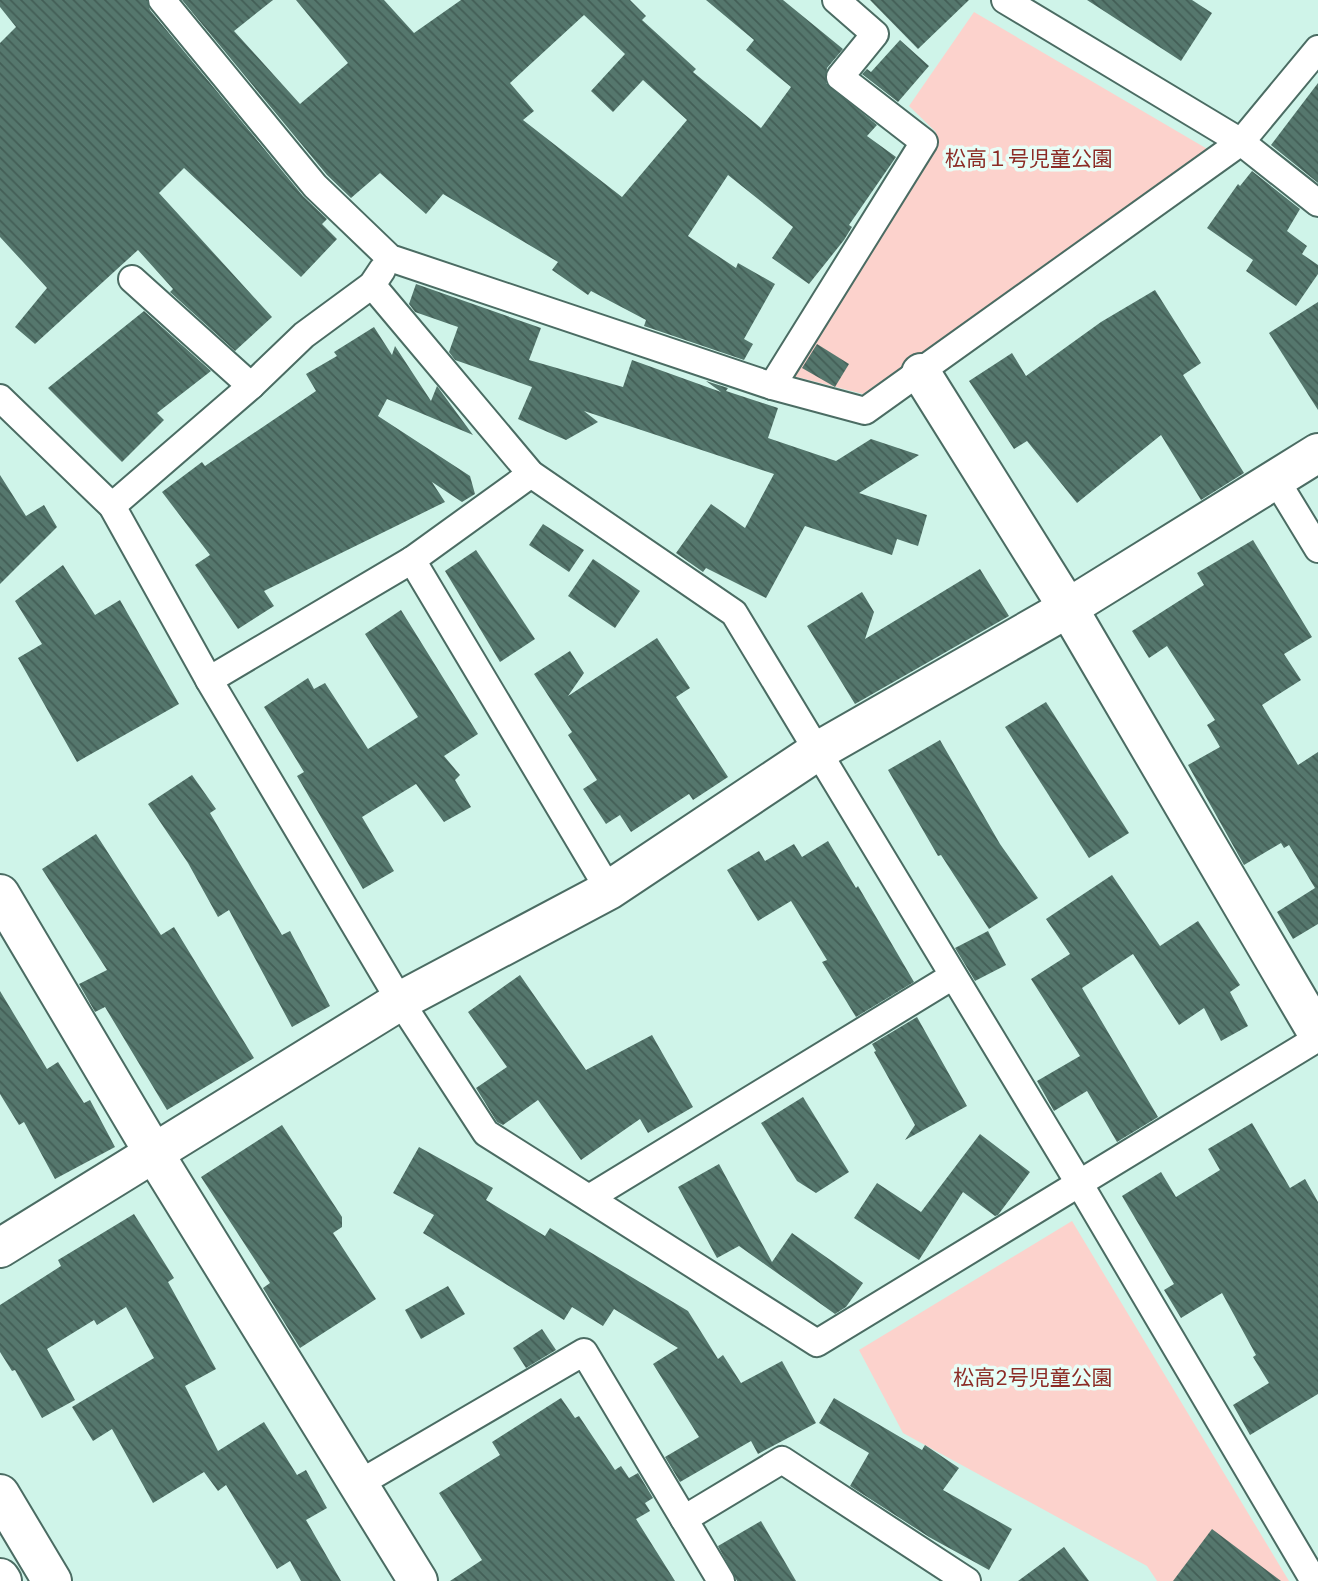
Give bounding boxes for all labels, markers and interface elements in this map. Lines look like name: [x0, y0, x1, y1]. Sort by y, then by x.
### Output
park label: 松高１号児童公園: [945, 144, 1113, 172]
park label: 松高2号児童公園: [953, 1363, 1113, 1391]

